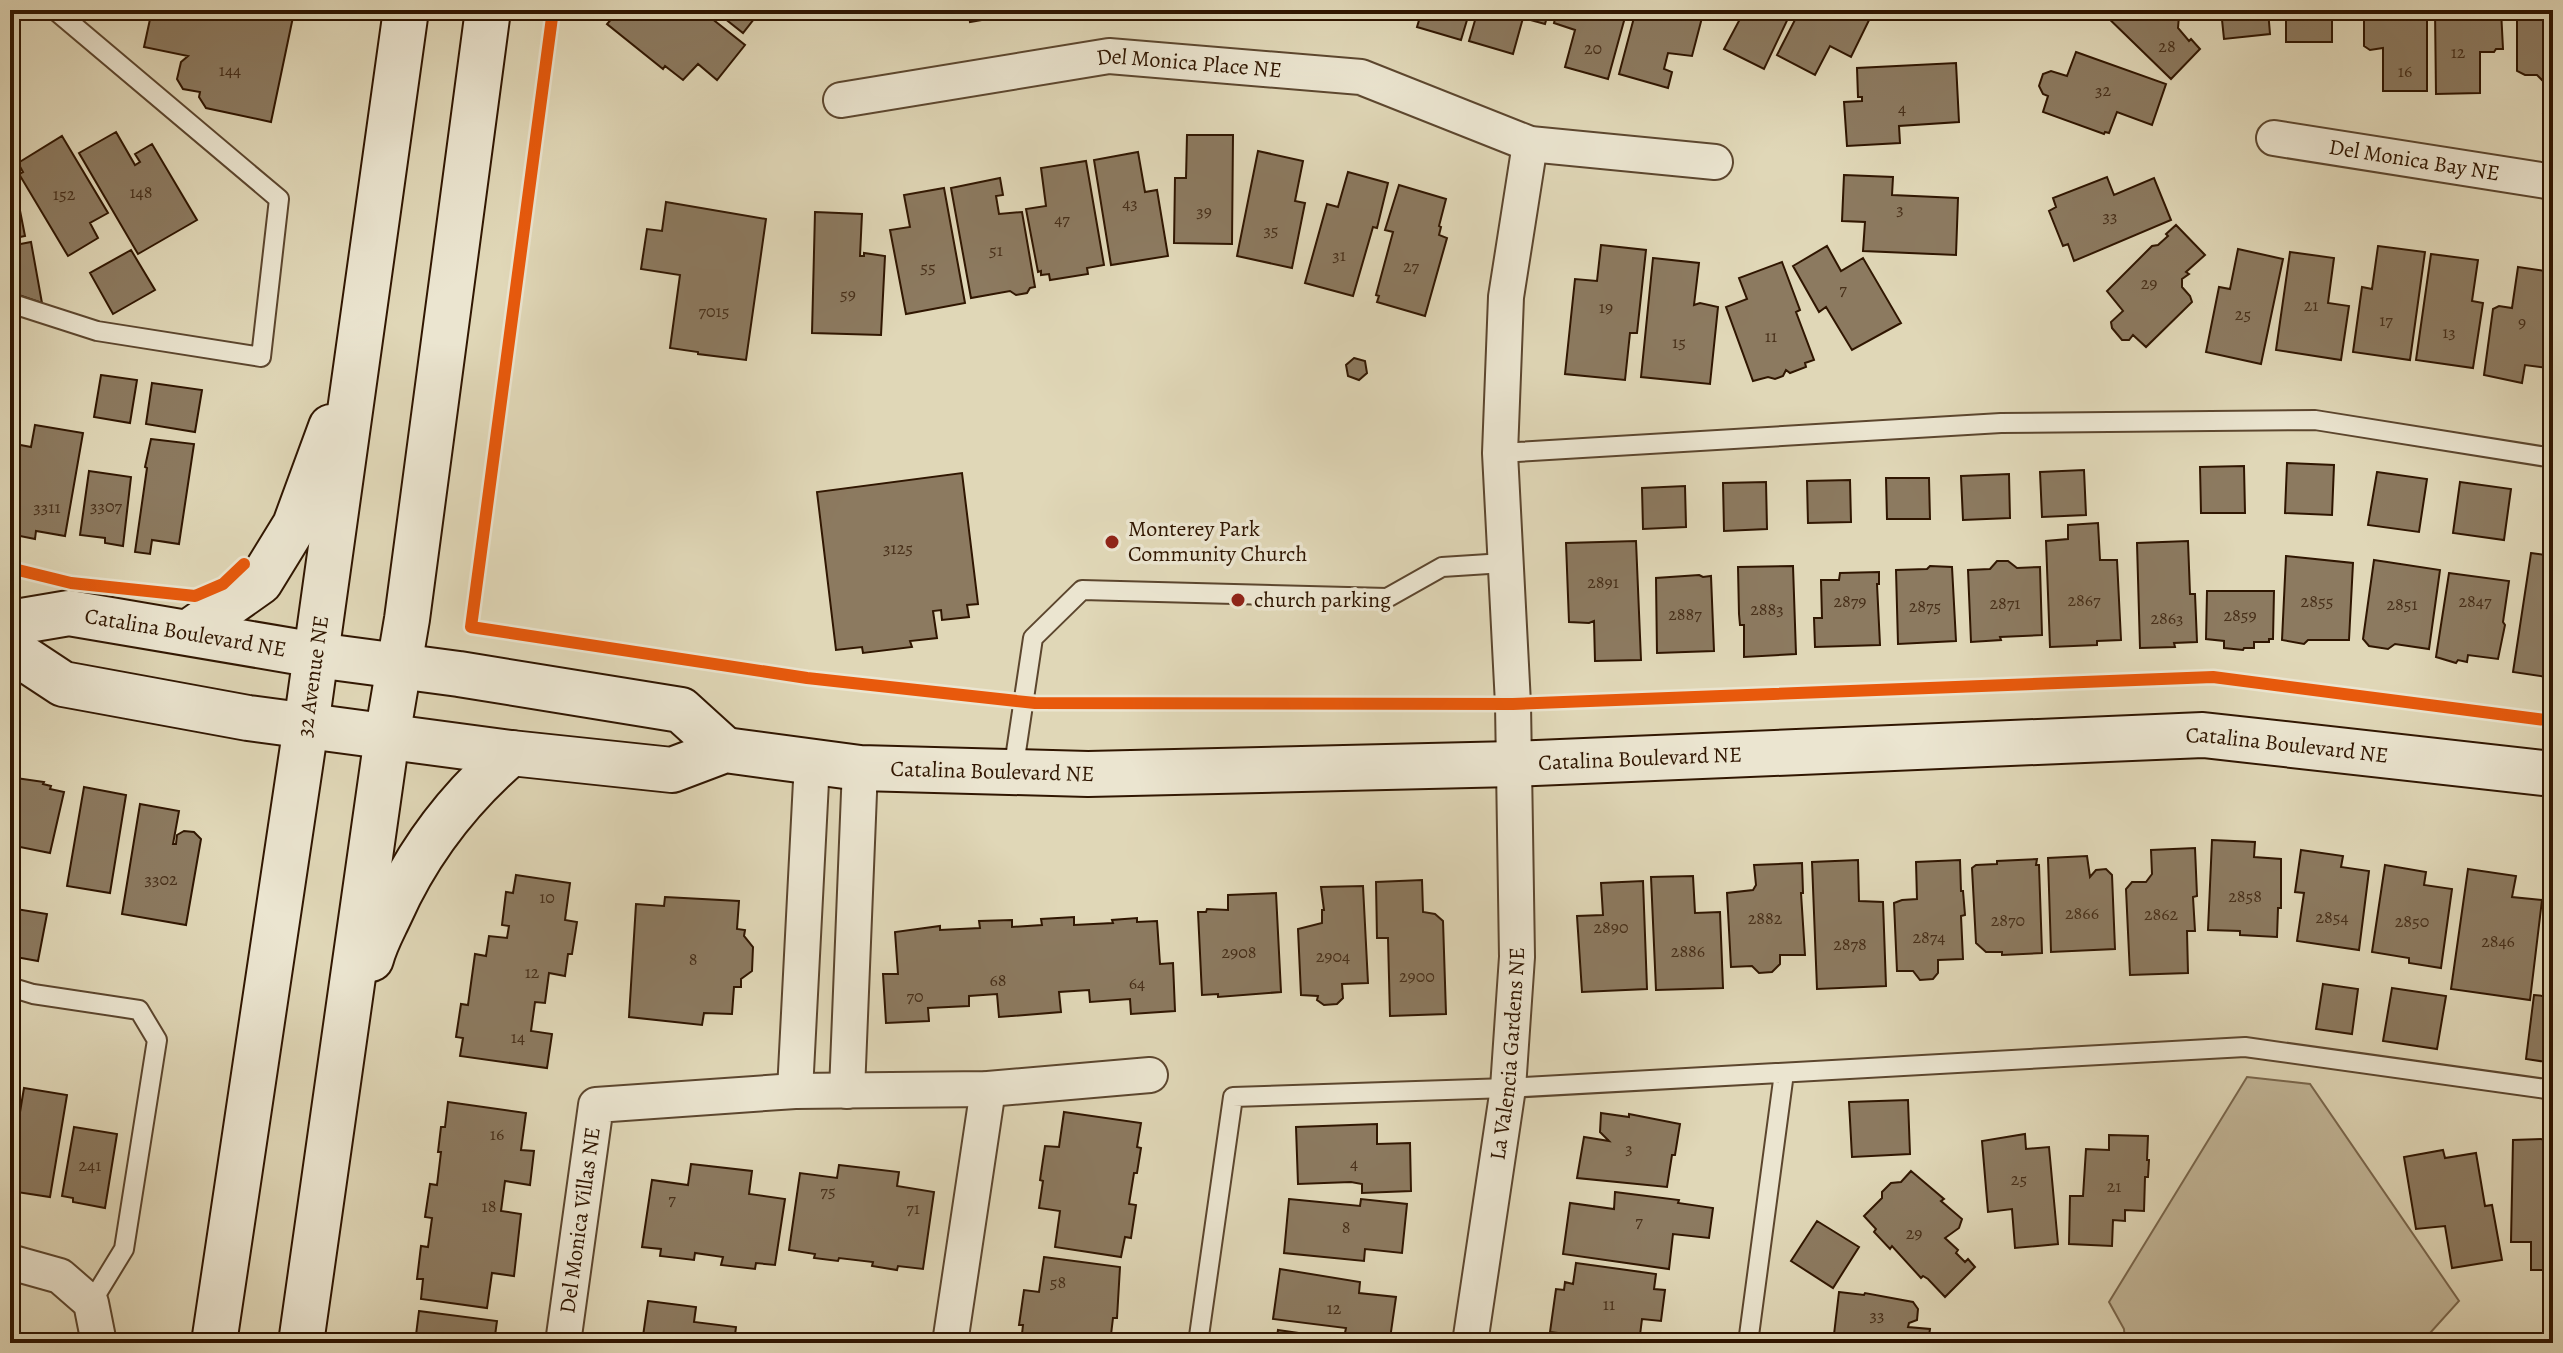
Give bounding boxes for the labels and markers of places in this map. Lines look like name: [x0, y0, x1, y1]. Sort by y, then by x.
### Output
place label: Monterey Park Community Church: [1128, 514, 1307, 569]
marker: Monterey Park Community Church: [1103, 533, 1121, 551]
place label: church parking: [1254, 585, 1391, 615]
marker: church parking: [1229, 591, 1247, 609]

